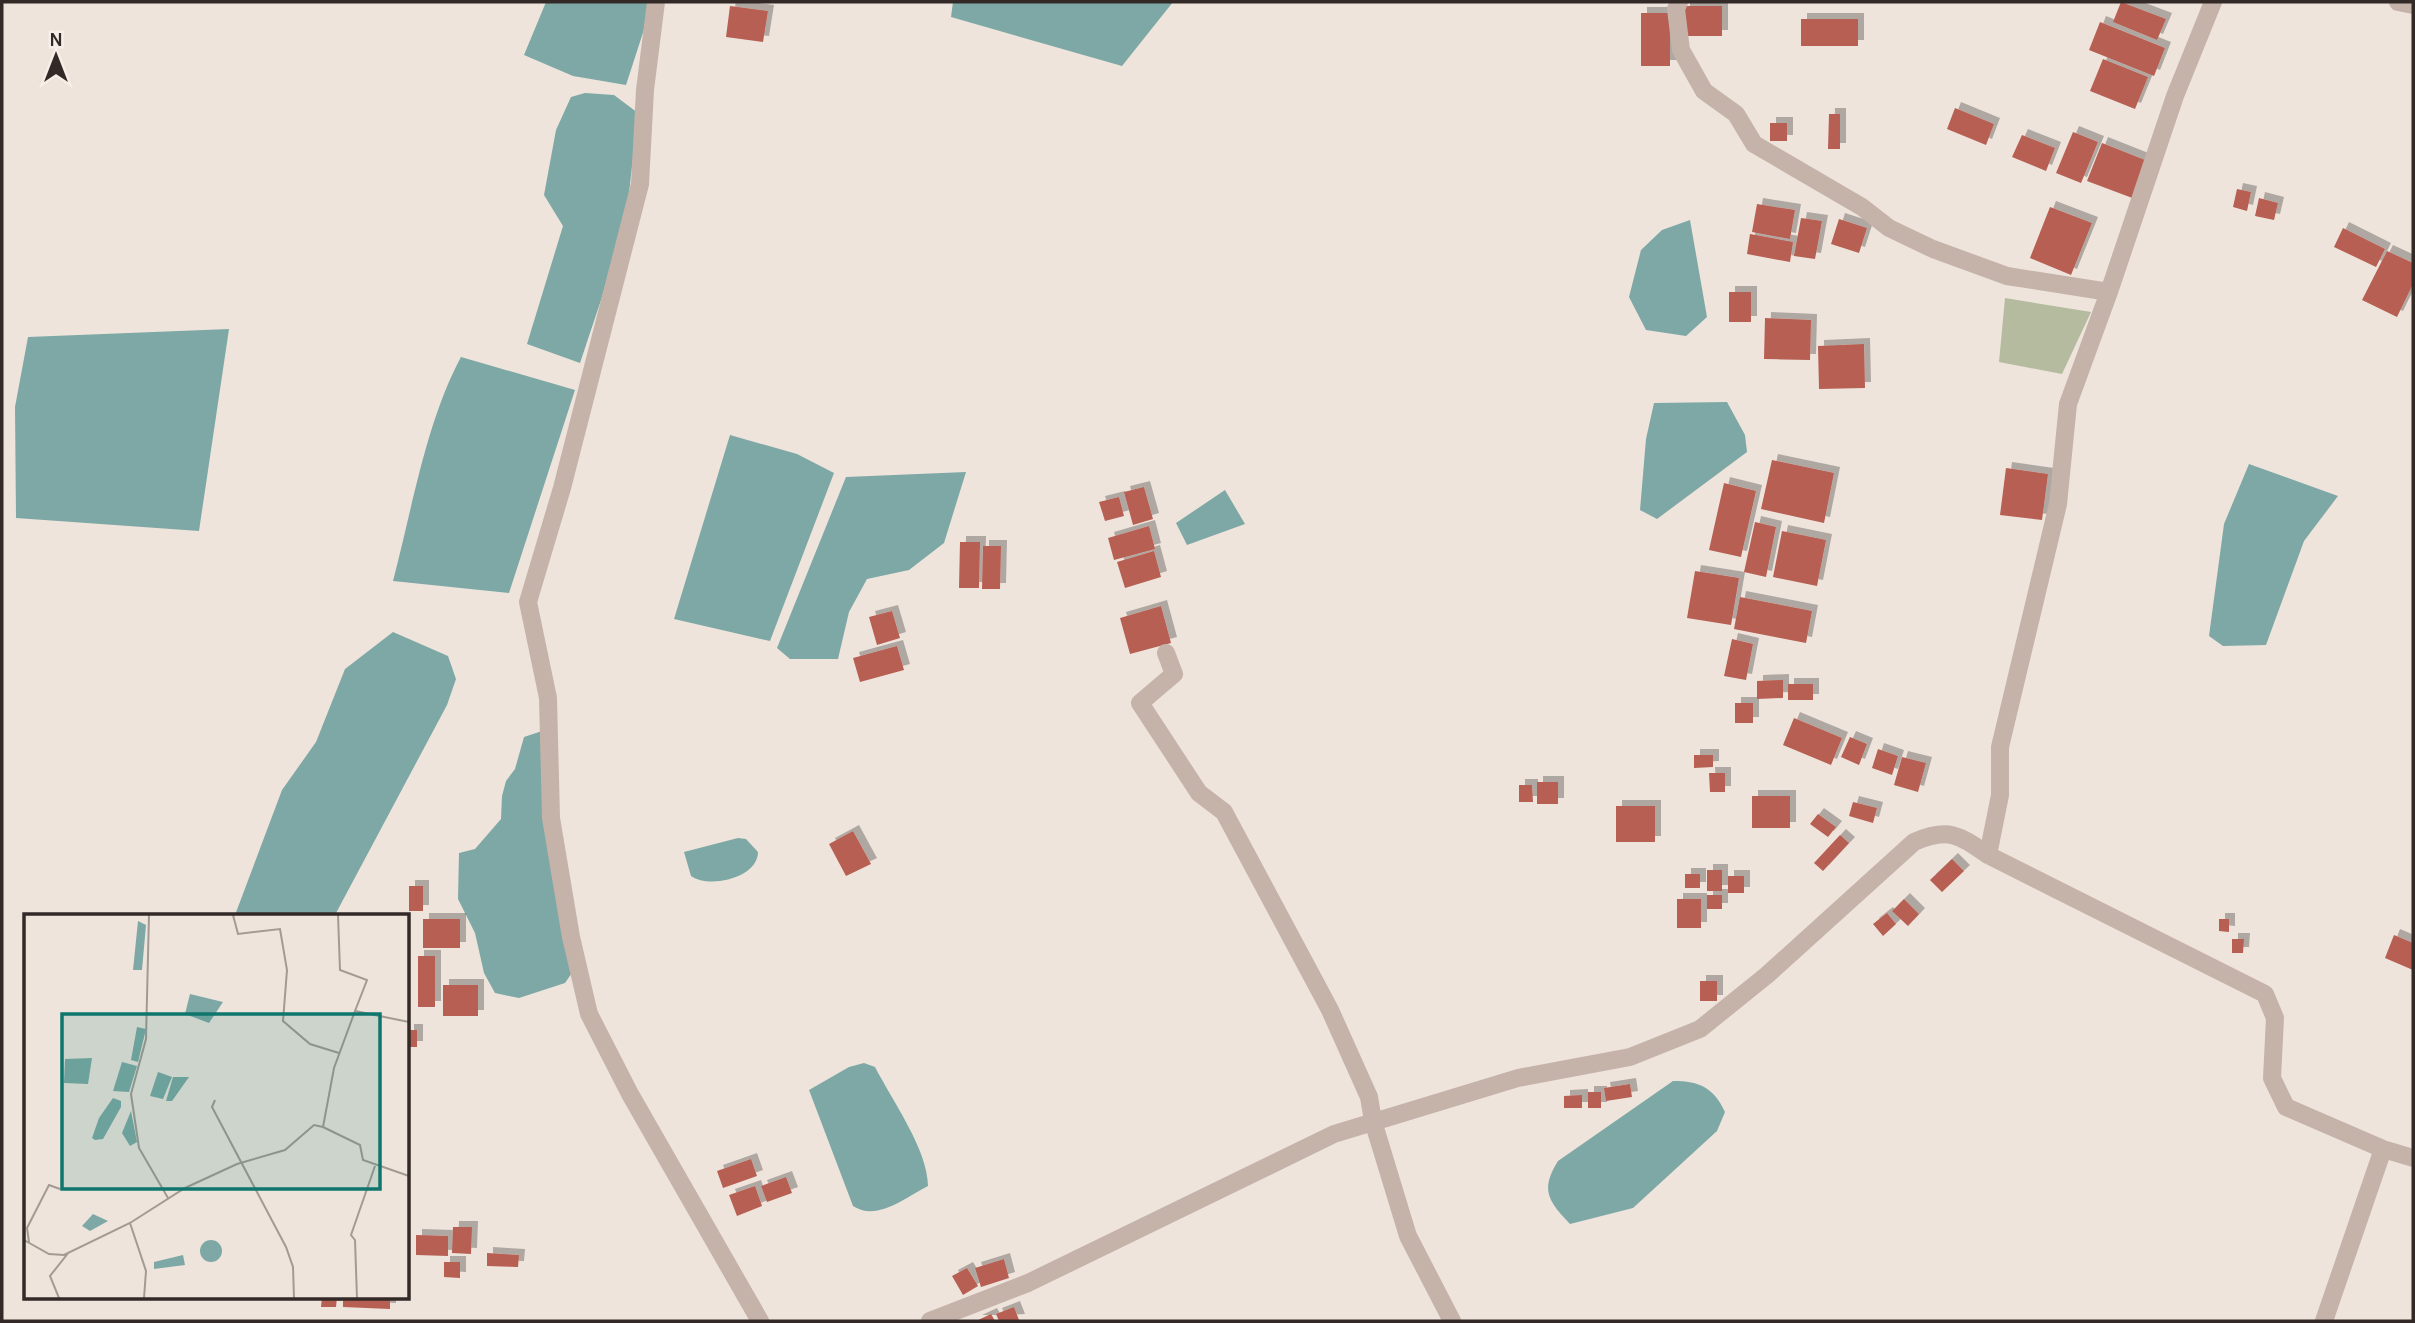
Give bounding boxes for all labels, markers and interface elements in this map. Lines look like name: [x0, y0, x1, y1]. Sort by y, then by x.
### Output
north arrow: [21, 21, 91, 91]
text: N: [49, 29, 63, 51]
inset map: [24, 914, 410, 1298]

